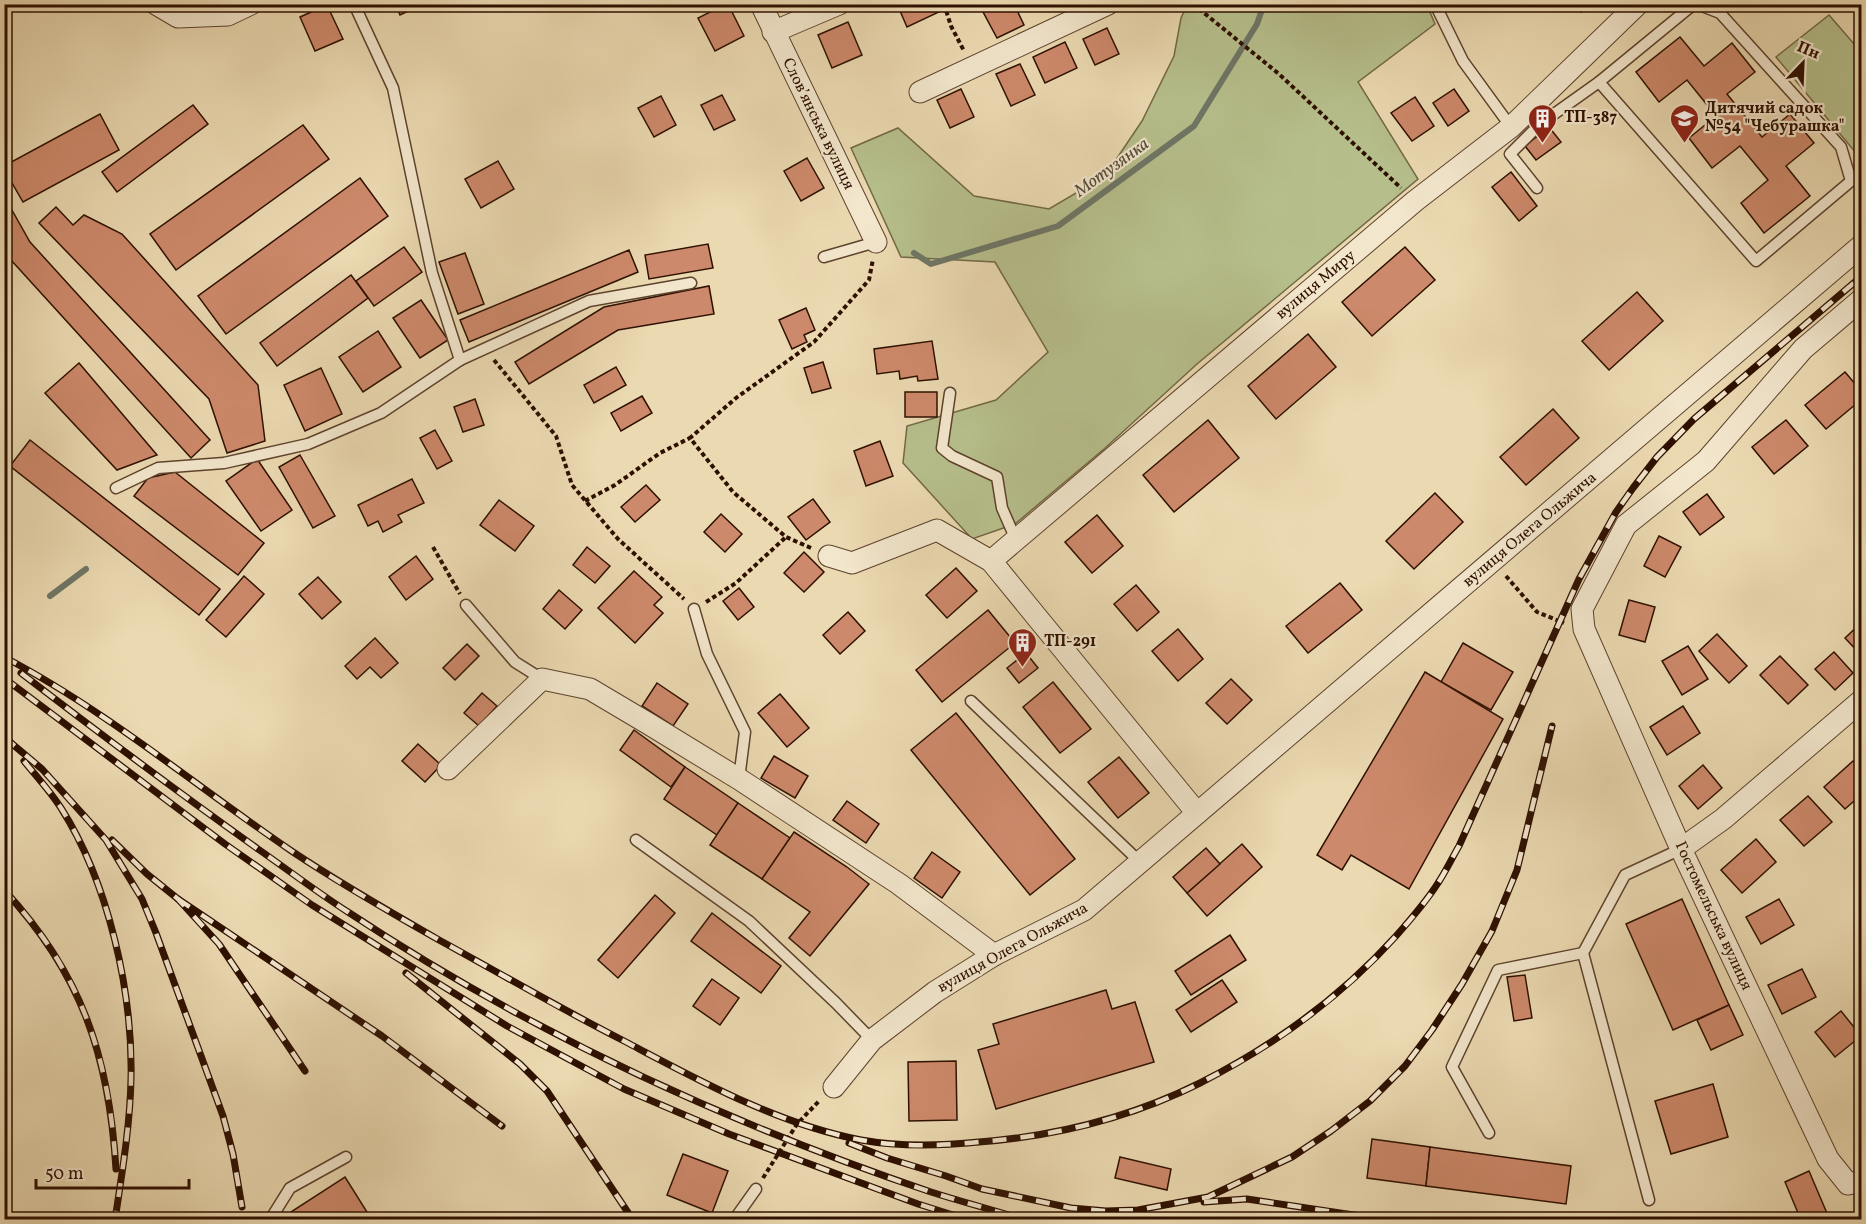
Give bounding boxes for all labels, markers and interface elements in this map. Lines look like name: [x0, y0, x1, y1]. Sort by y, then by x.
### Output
north arrow: [1773, 33, 1833, 93]
text: Пн: [1793, 36, 1823, 66]
street label: Словʼянська вулиця: [776, 54, 860, 194]
place label: Дитячий садок №54 "Чебурашка": [1705, 98, 1845, 138]
building icon: ТП-387: [1527, 102, 1559, 144]
school or university icon: Дитячий садок №54 "Чебурашка": [1668, 102, 1700, 144]
place label: ТП-387: [1564, 107, 1618, 129]
water label: Мотузянка: [1069, 132, 1155, 204]
street label: вулиця Миру: [1271, 245, 1361, 325]
street label: вулиця Олега Ольжича: [1458, 467, 1602, 593]
building icon: ТП-291: [1007, 626, 1039, 668]
place label: ТП-291: [1044, 631, 1096, 653]
street label: Гостомельська вулиця: [1669, 838, 1757, 994]
street label: вулиця Олега Ольжича: [934, 897, 1092, 999]
scale bar: [36, 1152, 189, 1190]
text: 50 m: [45, 1162, 84, 1187]

